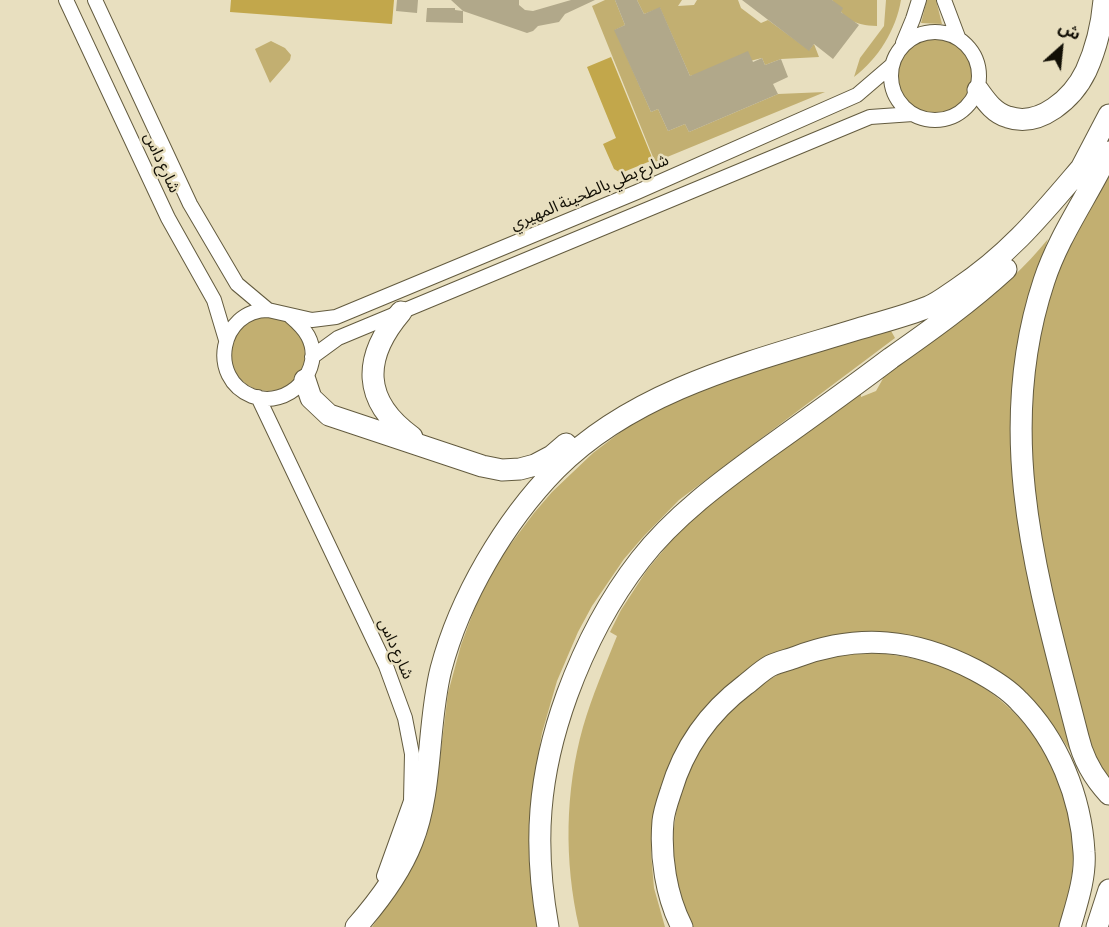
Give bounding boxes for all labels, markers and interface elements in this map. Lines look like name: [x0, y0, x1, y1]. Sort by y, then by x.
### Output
north arrow: [1031, 18, 1091, 78]
text: ش: [1055, 18, 1083, 45]
street label: شارع داس: [139, 130, 183, 196]
street label: شارع بطي بالطحينة المهيري: [508, 151, 672, 235]
street label: شارع داس: [373, 616, 417, 682]

